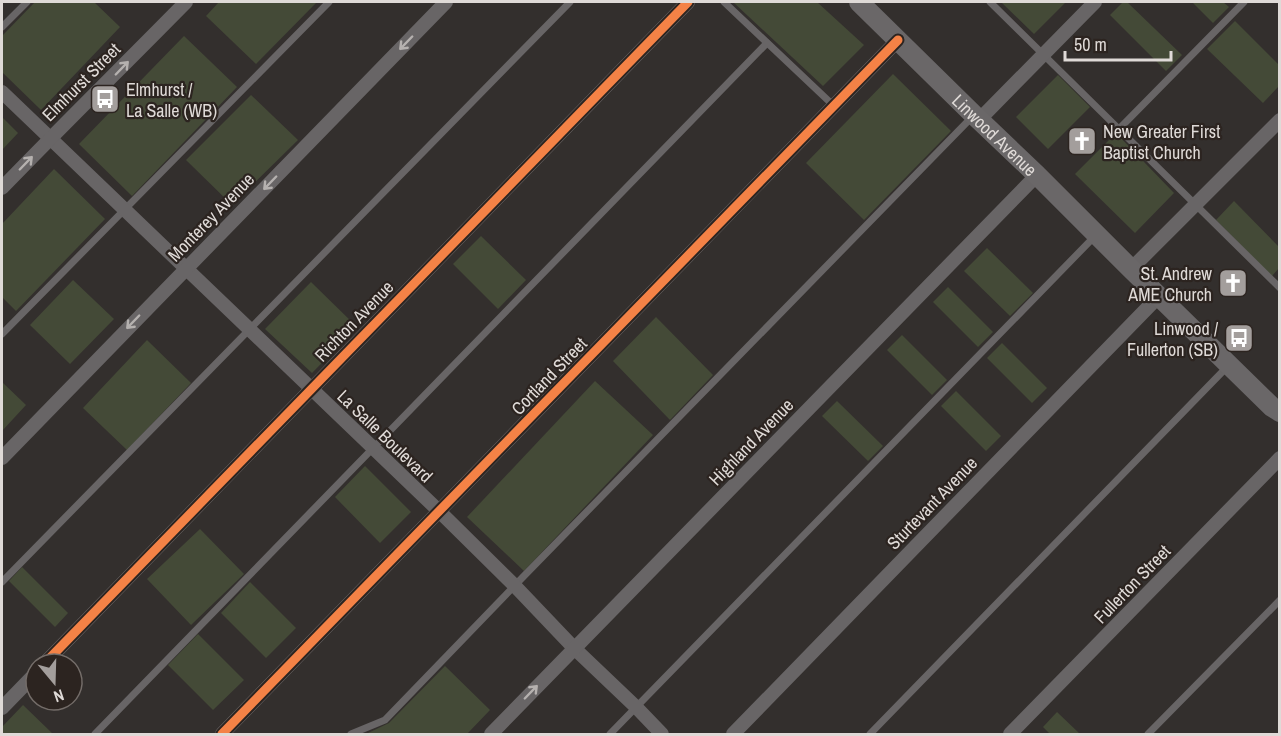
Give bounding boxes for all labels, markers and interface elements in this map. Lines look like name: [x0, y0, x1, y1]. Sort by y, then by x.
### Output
scale bar: [1065, 24, 1172, 62]
text: 50 m: [1074, 32, 1107, 57]
one-way arrow: [398, 36, 413, 51]
street label: Elmhurst Street: [36, 37, 126, 127]
one-way arrow: [114, 60, 129, 75]
place label: Elmhurst / La Salle (WB): [126, 77, 217, 123]
bus stop icon: Elmhurst / La Salle (WB): [89, 83, 121, 115]
street label: Linwood Avenue: [947, 88, 1043, 181]
place label: New Greater First Baptist Church: [1103, 119, 1220, 165]
church icon: New Greater First Baptist Church: [1066, 125, 1098, 157]
one-way arrow: [19, 156, 33, 171]
street label: Monterey Avenue: [162, 167, 260, 267]
one-way arrow: [262, 176, 277, 191]
place label: St. Andrew AME Church: [1127, 261, 1212, 307]
church icon: St. Andrew AME Church: [1217, 267, 1249, 299]
street label: Richton Avenue: [309, 275, 399, 367]
one-way arrow: [126, 315, 140, 330]
place label: Linwood / Fullerton (SB): [1127, 316, 1219, 362]
bus stop icon: Linwood / Fullerton (SB): [1223, 322, 1255, 354]
street label: Cortland Street: [506, 332, 592, 420]
street label: La Salle Boulevard: [332, 384, 438, 488]
street label: Highland Avenue: [703, 393, 799, 491]
street label: Sturtevant Avenue: [881, 451, 983, 555]
street label: Fullerton Street: [1088, 539, 1176, 629]
north arrow: [24, 652, 84, 712]
text: N: [51, 684, 67, 708]
one-way arrow: [524, 685, 539, 700]

